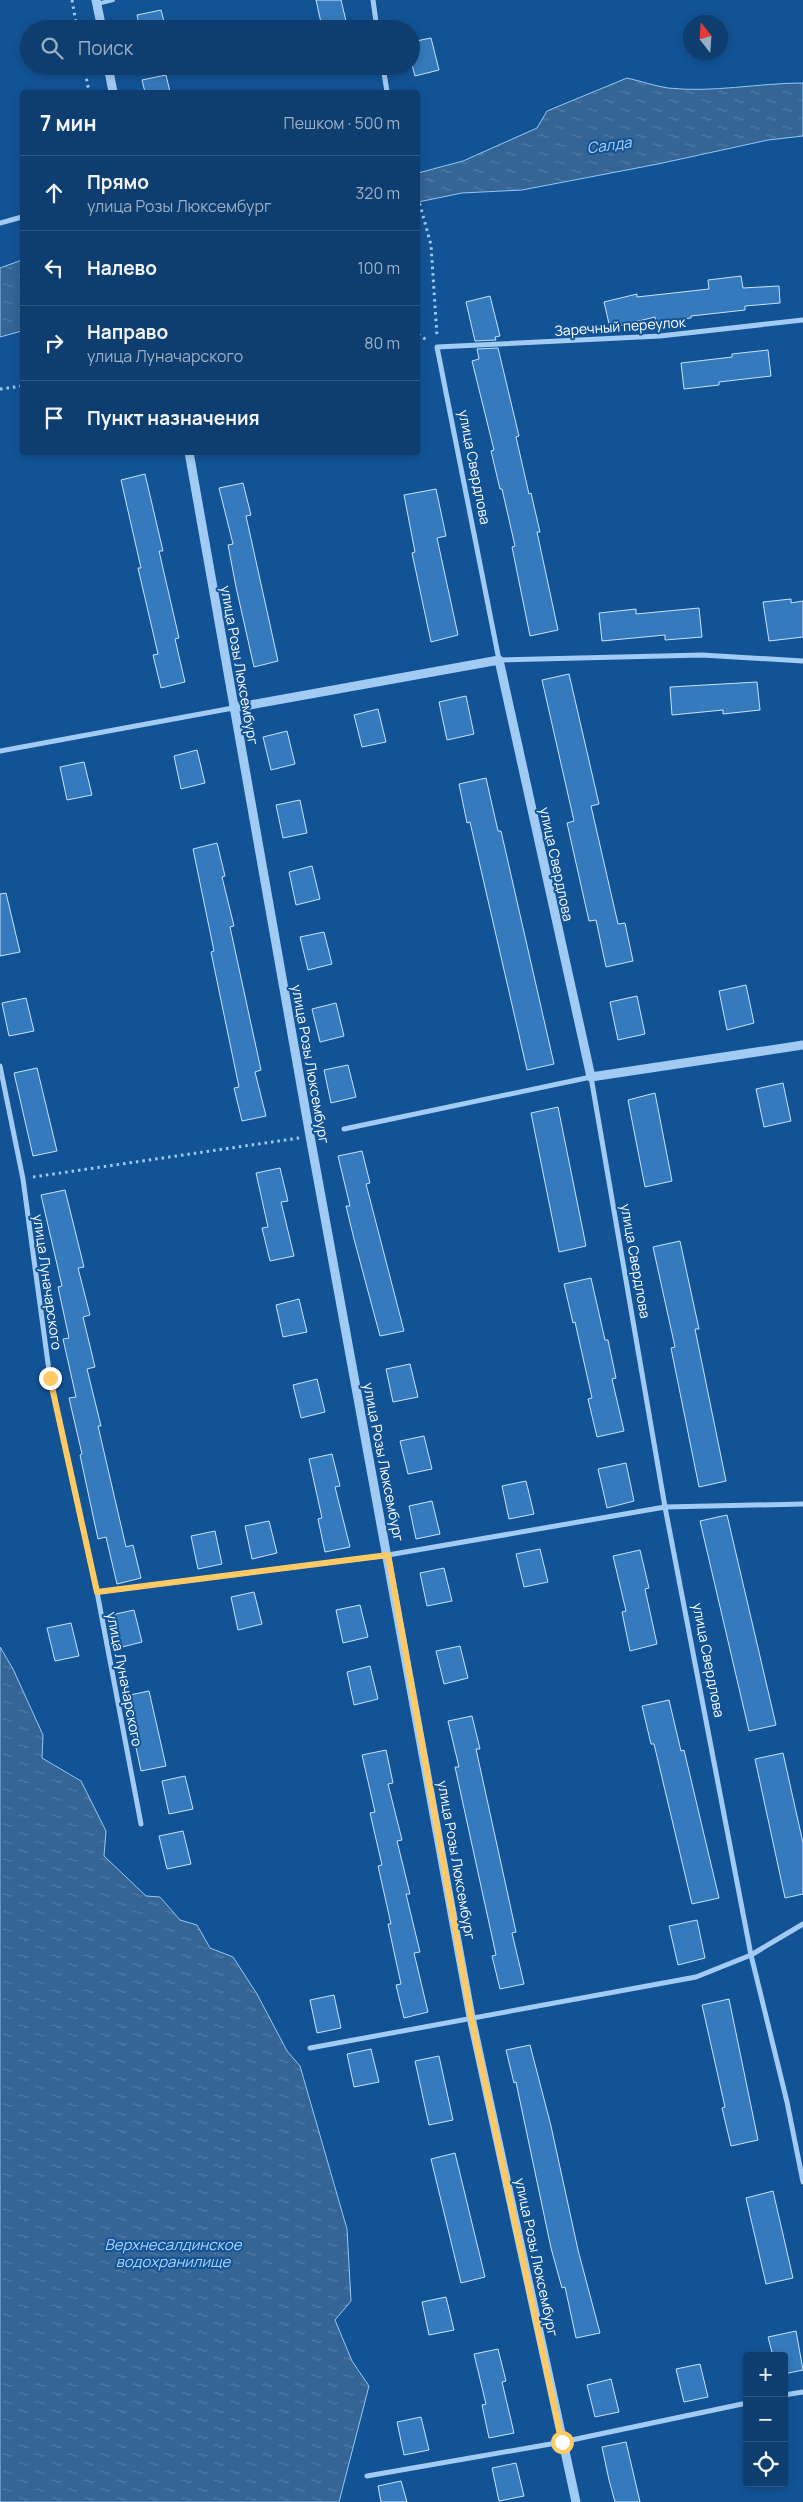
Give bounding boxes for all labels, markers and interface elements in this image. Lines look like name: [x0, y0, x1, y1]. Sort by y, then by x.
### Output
north arrow: [683, 15, 728, 60]
search box: [20, 20, 420, 75]
icon: search: [38, 34, 66, 62]
text: Поиск: [78, 35, 133, 61]
text: 7 мин: [40, 109, 96, 137]
text: Пешком · 500 m: [284, 112, 400, 134]
water label: Салда: [585, 131, 633, 159]
text: Прямо: [87, 169, 149, 195]
icon: ahead: [40, 179, 68, 207]
text: 320 m: [356, 182, 400, 204]
text: улица Розы Люксембург: [87, 195, 271, 217]
icon: left: [40, 254, 68, 282]
text: Налево: [87, 255, 157, 281]
text: 100 m: [357, 257, 400, 279]
street label: Заречный переулок: [554, 312, 687, 340]
text: Направо: [87, 319, 168, 345]
icon: right: [40, 329, 68, 357]
text: 80 m: [364, 332, 400, 354]
text: улица Луначарского: [87, 345, 243, 367]
icon: arrive: [40, 404, 68, 432]
text: Пункт назначения: [87, 405, 260, 431]
street label: улица Свердлова: [455, 408, 495, 526]
street label: улица Розы Люксембург: [217, 584, 263, 747]
street label: улица Свердлова: [536, 805, 578, 923]
street label: улица Розы Люксембург: [288, 983, 334, 1146]
street label: улица Свердлова: [617, 1202, 655, 1320]
street label: улица Луначарского: [29, 1213, 67, 1351]
route end: [39, 1367, 62, 1390]
street label: улица Розы Люксембург: [359, 1381, 409, 1543]
street label: улица Свердлова: [689, 1601, 729, 1719]
street label: улица Луначарского: [103, 1610, 147, 1748]
street label: улица Розы Люксембург: [434, 1779, 480, 1942]
street label: улица Розы Люксембург: [511, 2176, 563, 2338]
water label: Верхнесалдинское водохранилище: [105, 2234, 243, 2272]
map controls: [743, 2352, 788, 2487]
button: +: [743, 2352, 788, 2397]
button: −: [743, 2397, 788, 2442]
route start: [551, 2431, 574, 2454]
button: locate: [743, 2442, 788, 2487]

